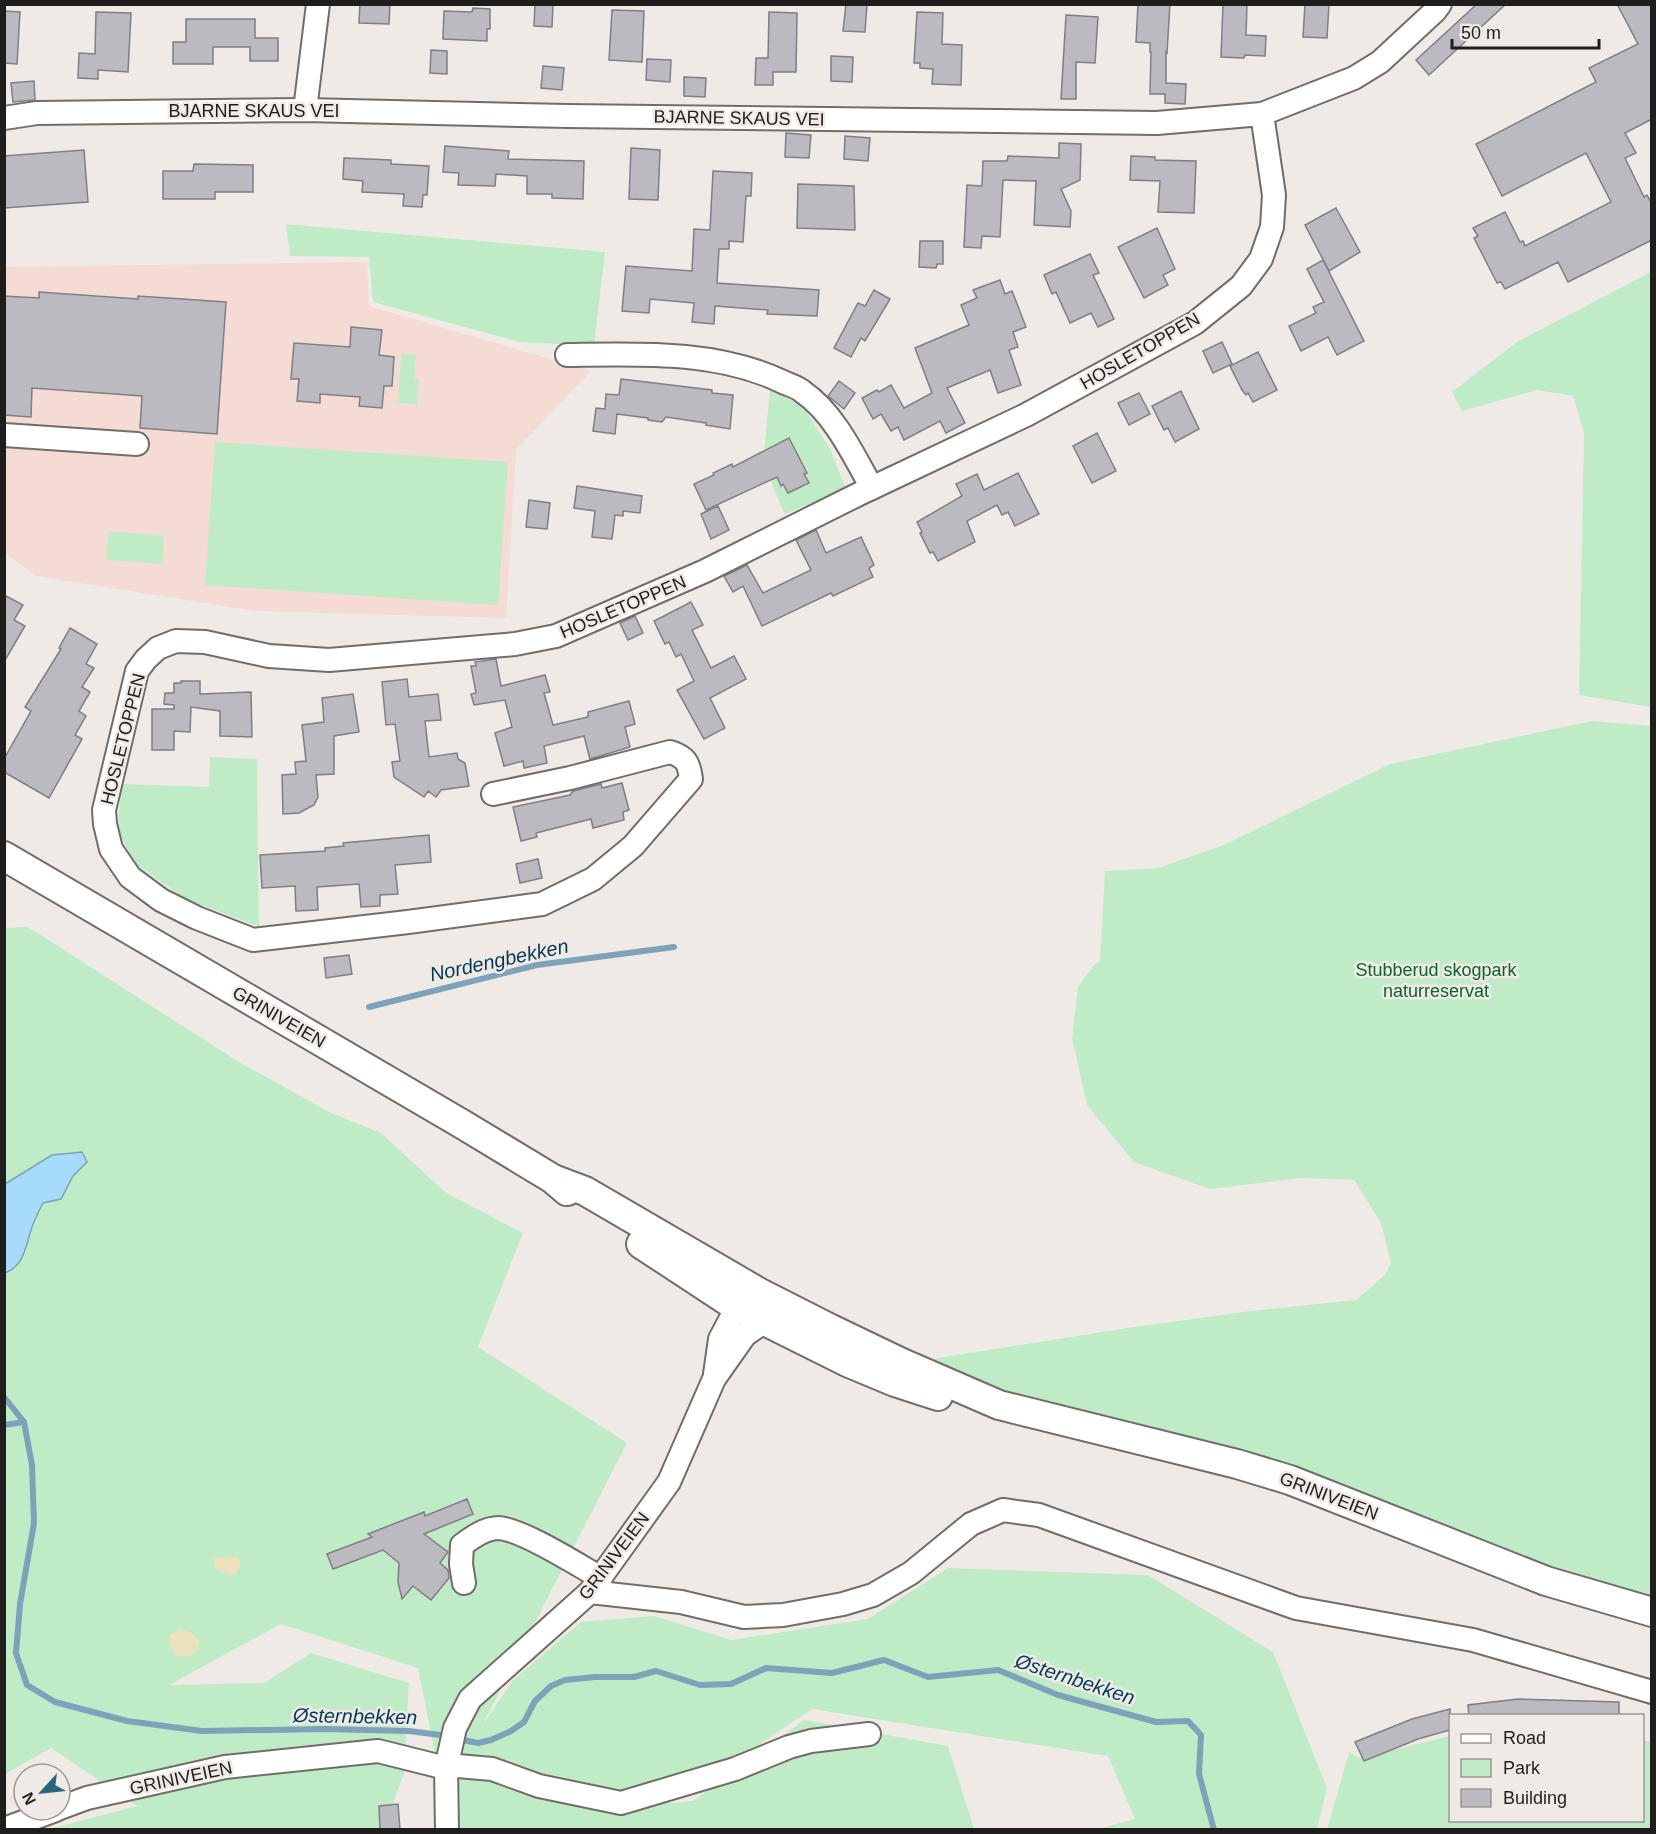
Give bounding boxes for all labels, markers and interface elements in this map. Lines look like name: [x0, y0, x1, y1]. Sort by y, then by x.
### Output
scale bar: [1452, 12, 1599, 50]
text: 50 m: [1461, 23, 1501, 43]
street label: BJARNE SKAUS VEI: [168, 101, 340, 121]
street label: BJARNE SKAUS VEI: [653, 107, 825, 129]
street label: HOSLETOPPEN: [1077, 309, 1203, 393]
street label: HOSLETOPPEN: [557, 571, 689, 643]
street label: HOSLETOPPEN: [97, 671, 149, 807]
water label: Nordengbekken: [428, 935, 570, 985]
park label: Stubberud skogpark naturreservat: [1355, 960, 1518, 1001]
street label: GRINIVEIEN: [229, 982, 329, 1052]
street label: GRINIVEIEN: [1277, 1468, 1381, 1524]
street label: GRINIVEIEN: [575, 1508, 653, 1604]
water label: Østernbekken: [1011, 1649, 1138, 1709]
water label: Østernbekken: [292, 1704, 417, 1728]
legend: [1449, 1714, 1644, 1822]
text: Road: [1503, 1728, 1546, 1748]
street label: GRINIVEIEN: [128, 1757, 234, 1799]
text: Park: [1503, 1758, 1541, 1778]
north arrow: [12, 1762, 72, 1822]
text: Building: [1503, 1788, 1567, 1808]
text: N: [19, 1790, 39, 1808]

